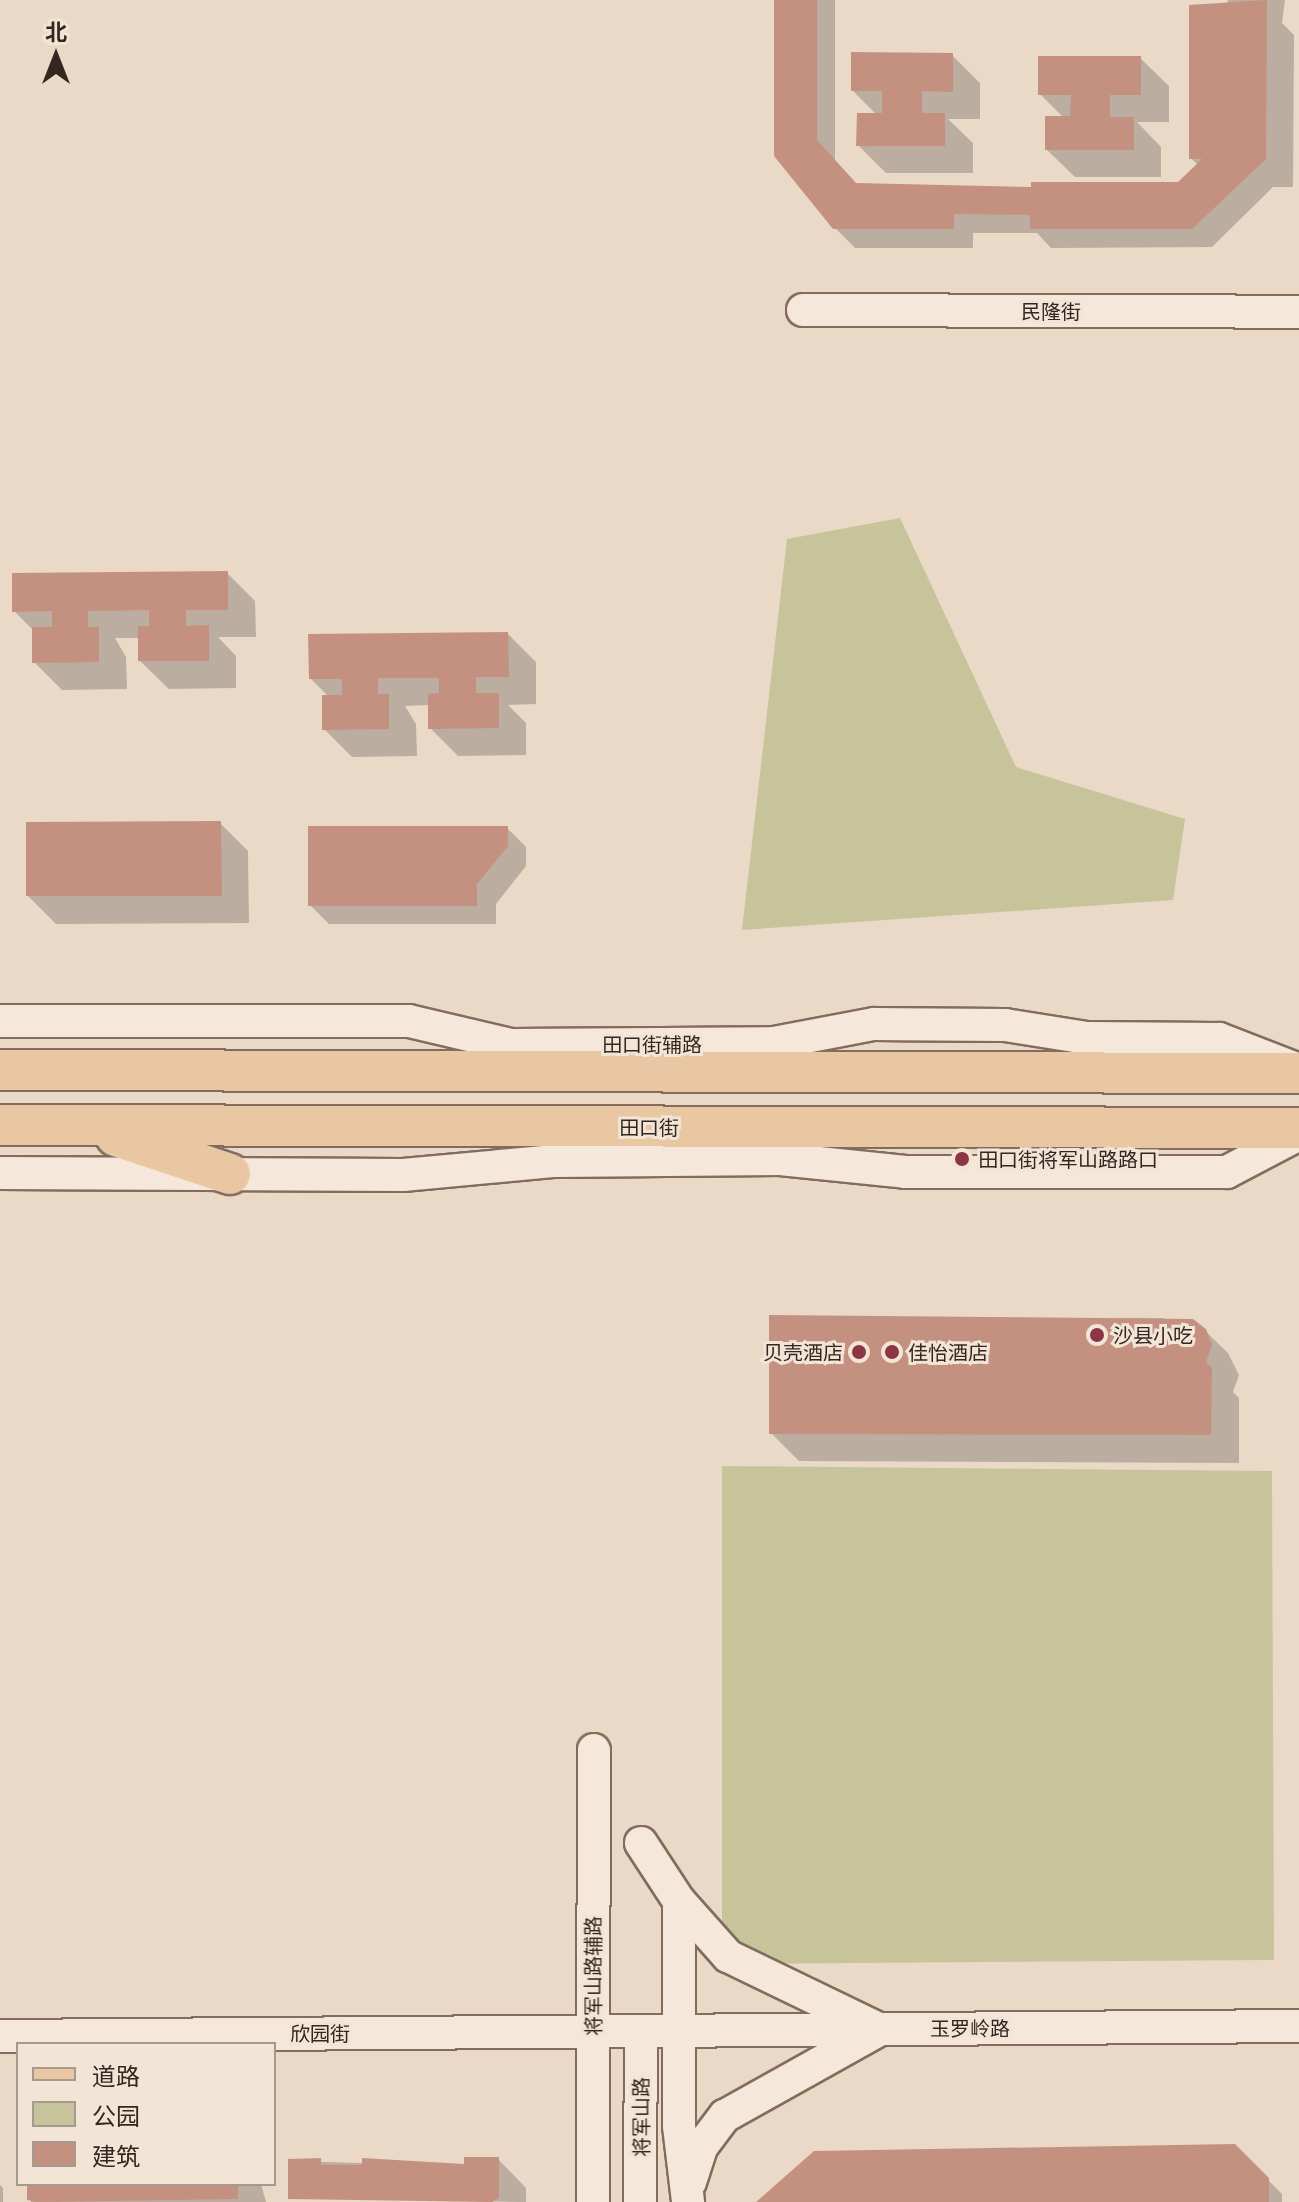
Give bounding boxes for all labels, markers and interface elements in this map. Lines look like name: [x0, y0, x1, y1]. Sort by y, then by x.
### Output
north arrow: [16, 16, 96, 96]
text: 北: [45, 17, 67, 46]
street label: 民隆街: [1021, 299, 1081, 323]
street label: 田口街辅路: [602, 1032, 702, 1056]
street label: 田口街: [619, 1115, 679, 1139]
place label: 田口街将军山路路口: [978, 1147, 1158, 1171]
marker: 田口街将军山路路口: [953, 1150, 971, 1168]
place label: 沙县小吃: [1113, 1323, 1193, 1347]
marker: 沙县小吃: [1088, 1326, 1106, 1344]
place label: 贝壳酒店: [763, 1340, 843, 1364]
place label: 佳怡酒店: [908, 1340, 988, 1364]
marker: 贝壳酒店: [850, 1343, 868, 1361]
marker: 佳怡酒店: [883, 1343, 901, 1361]
street label: 将军山路辅路: [581, 1916, 605, 2036]
street label: 玉罗岭路: [930, 2016, 1010, 2040]
street label: 欣园街: [290, 2021, 350, 2045]
legend: [16, 2042, 276, 2186]
text: 道路: [92, 2060, 140, 2092]
street label: 将军山路: [629, 2077, 653, 2157]
text: 公园: [92, 2100, 140, 2132]
text: 建筑: [92, 2140, 140, 2172]

